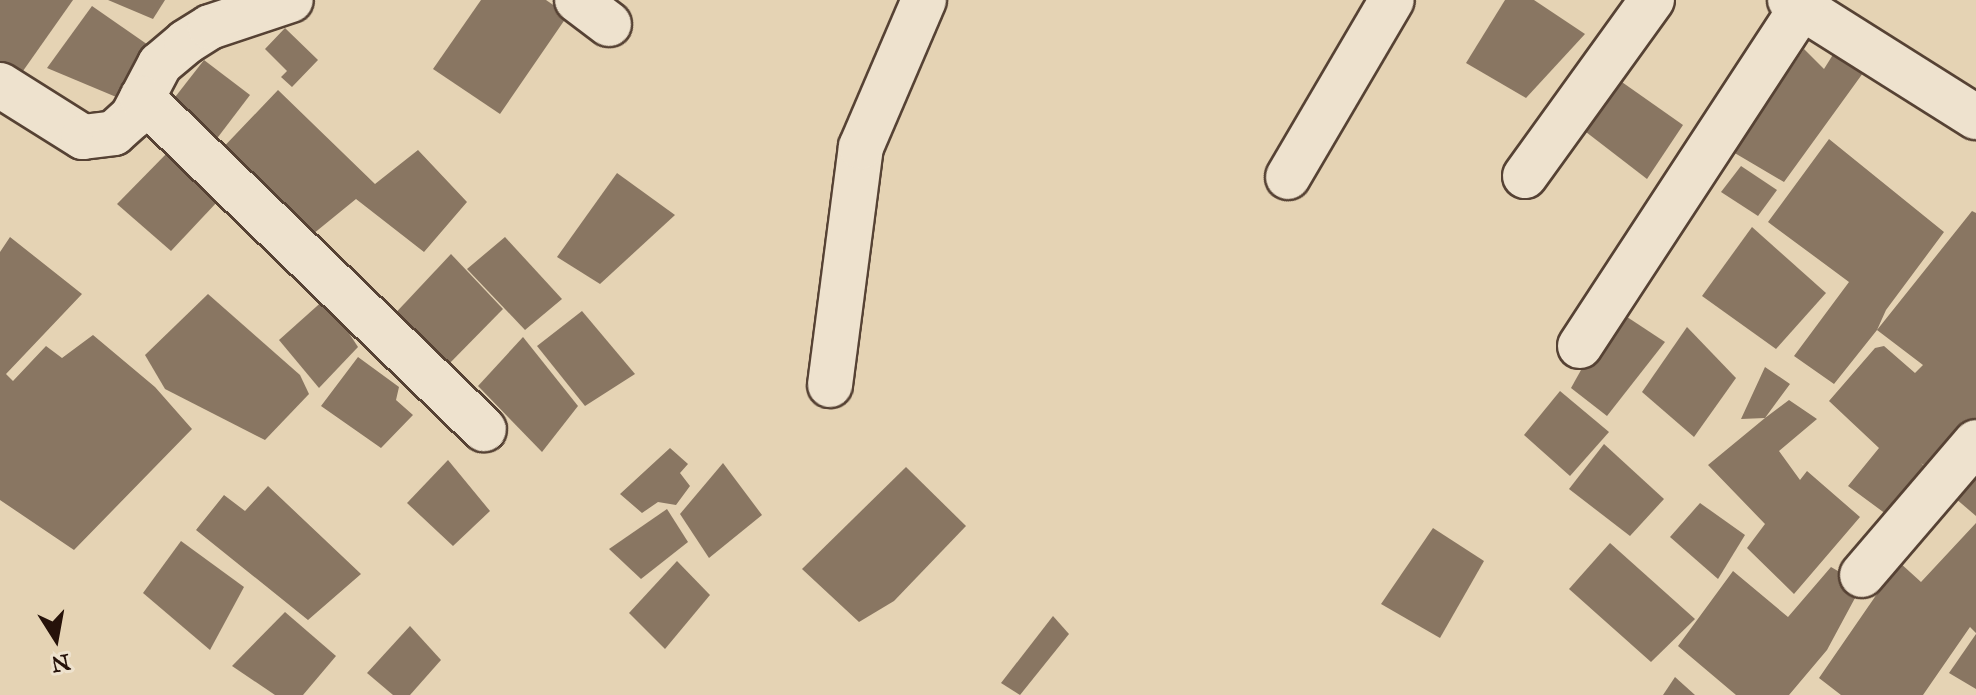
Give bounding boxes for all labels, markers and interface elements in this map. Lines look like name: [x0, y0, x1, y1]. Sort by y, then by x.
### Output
north arrow: [16, 599, 96, 679]
text: N: [49, 648, 72, 678]

